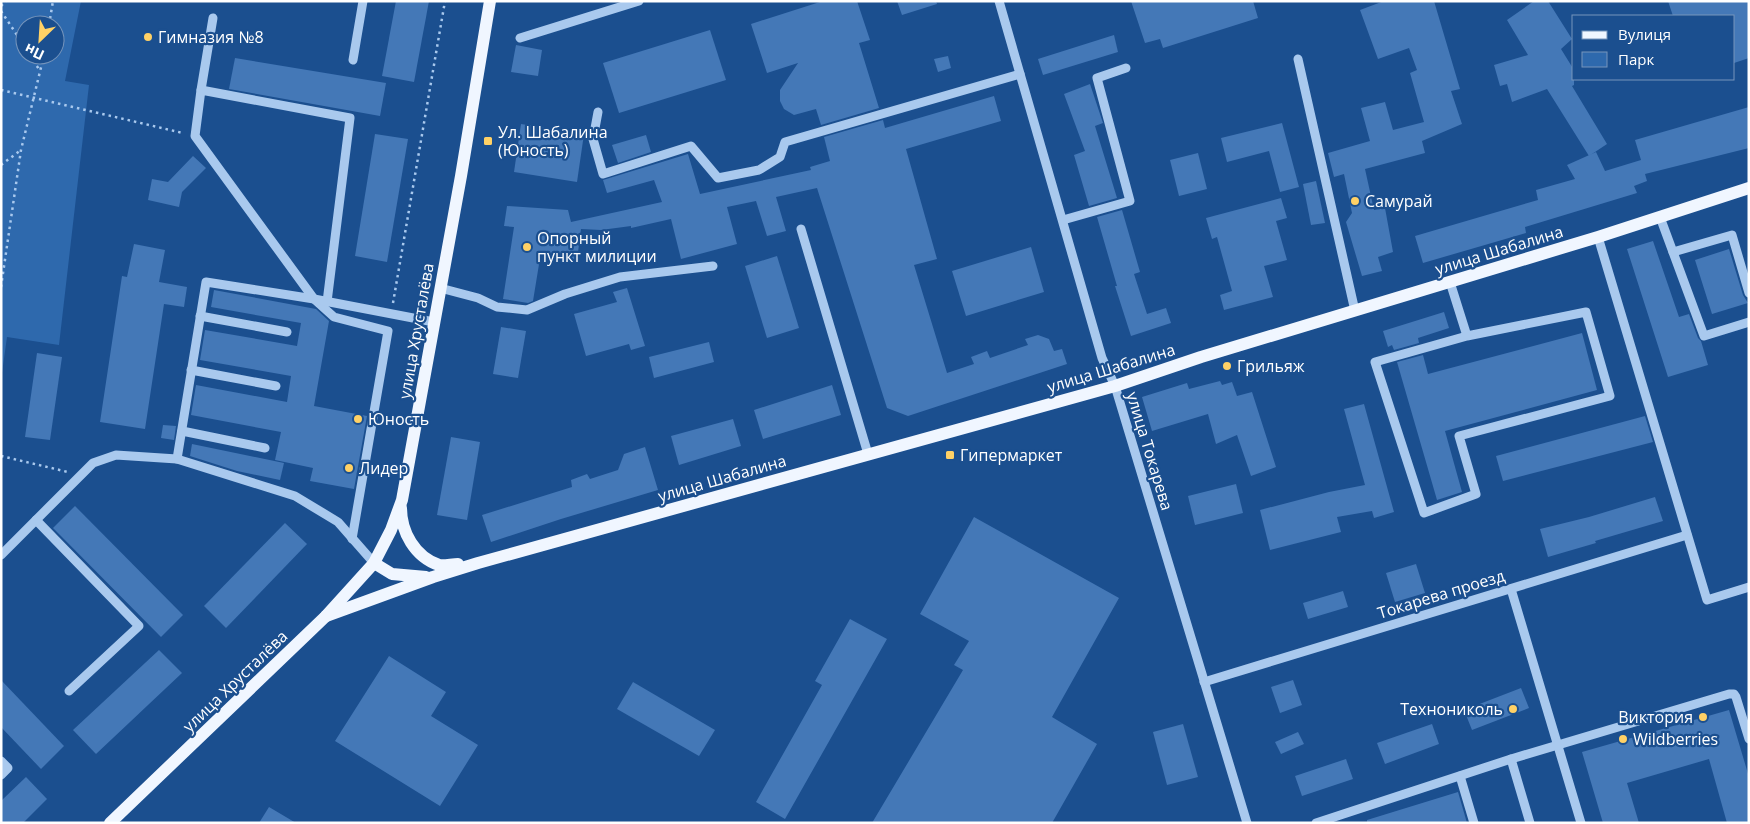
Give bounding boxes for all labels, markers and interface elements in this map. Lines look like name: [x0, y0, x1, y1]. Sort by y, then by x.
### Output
north arrow: [15, 15, 65, 65]
legend: [1572, 15, 1735, 80]
text: Вулиця: [1618, 24, 1671, 44]
place label: Гимназия №8: [158, 26, 264, 48]
marker: Гимназия №8: [142, 31, 154, 43]
text: Пн: [21, 39, 47, 65]
text: Парк: [1618, 49, 1654, 69]
place label: Ул. Шабалина (Юность): [498, 121, 608, 161]
marker: Ул. Шабалина (Юность): [482, 135, 494, 147]
place label: Самурай: [1365, 190, 1433, 212]
marker: Самурай: [1349, 195, 1361, 207]
street label: улица Шабалина: [1432, 220, 1566, 280]
place label: Опорный пункт милиции: [537, 227, 657, 267]
marker: Опорный пункт милиции: [521, 241, 533, 253]
street label: улица Хрусталёва: [393, 261, 439, 401]
street label: улица Шабалина: [1044, 338, 1178, 398]
place label: Грильяж: [1237, 355, 1305, 377]
marker: Грильяж: [1221, 360, 1233, 372]
street label: улица Токарева: [1122, 389, 1178, 513]
place label: Юность: [368, 408, 429, 430]
marker: Юность: [352, 413, 364, 425]
place label: Гипермаркет: [960, 444, 1063, 466]
street label: улица Шабалина: [655, 449, 789, 507]
marker: Гипермаркет: [944, 449, 956, 461]
place label: Лидер: [359, 457, 408, 479]
marker: Лидер: [343, 462, 355, 474]
street label: Токарева проезд: [1375, 564, 1507, 624]
street label: улица Хрусталёва: [178, 625, 292, 737]
place label: Технониколь: [1400, 698, 1503, 720]
marker: Технониколь: [1507, 703, 1519, 715]
place label: Виктория: [1618, 706, 1693, 728]
marker: Виктория: [1697, 711, 1709, 723]
place label: Wildberries: [1633, 728, 1718, 750]
marker: Wildberries: [1617, 733, 1629, 745]

